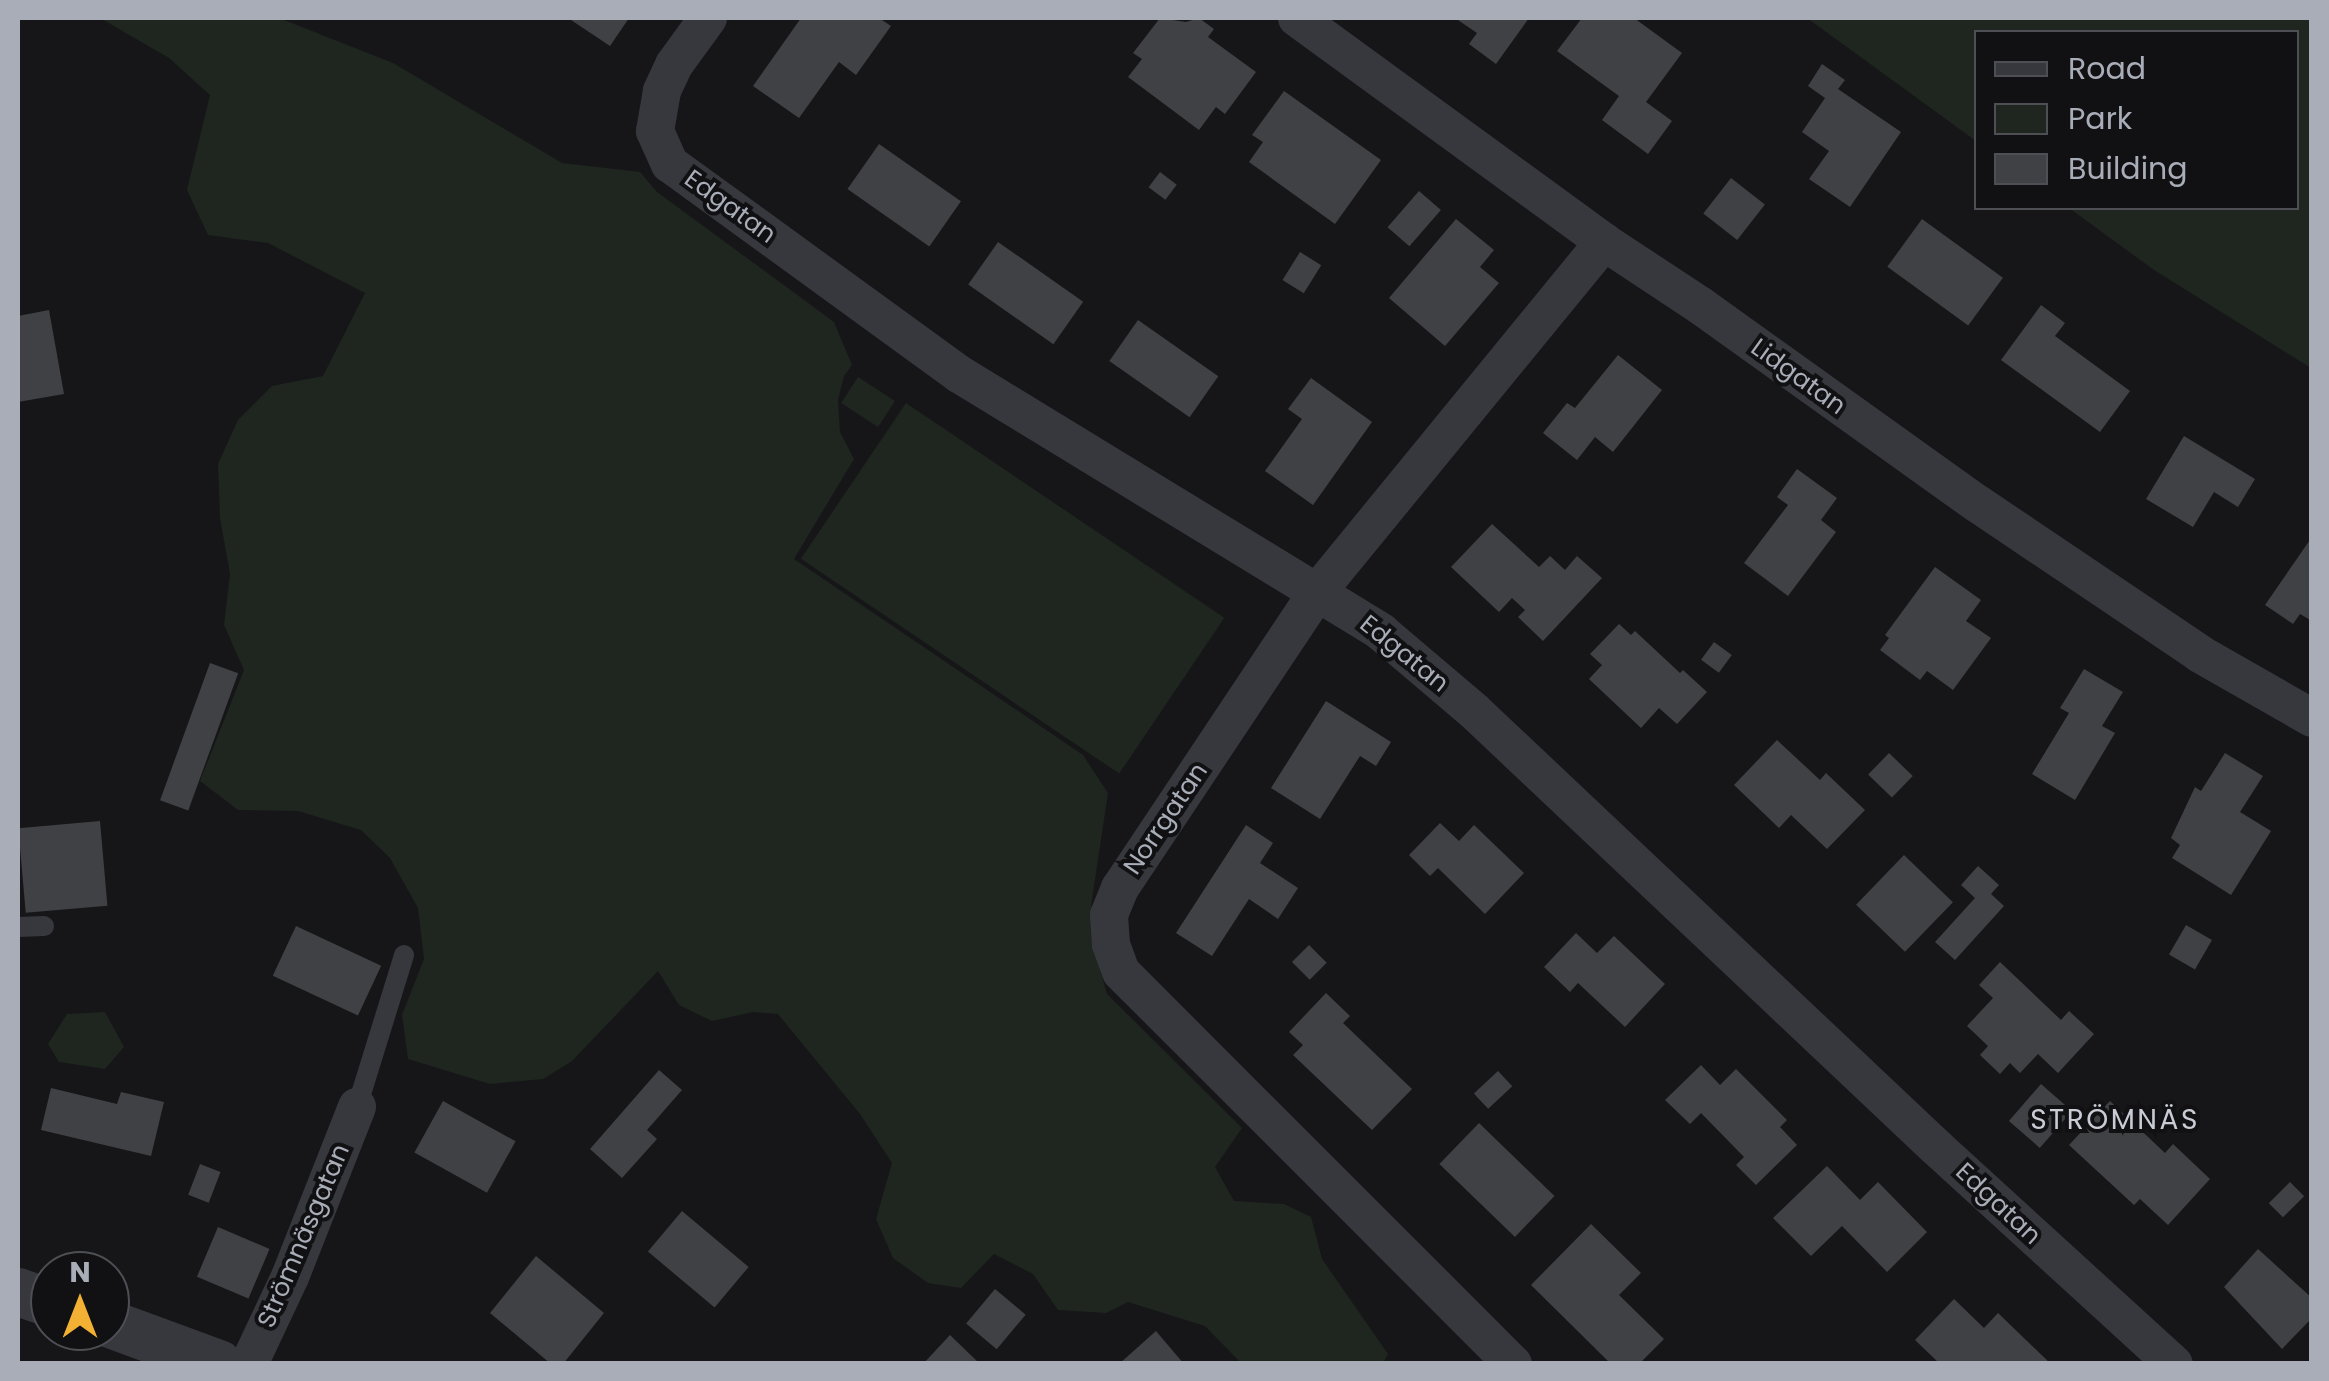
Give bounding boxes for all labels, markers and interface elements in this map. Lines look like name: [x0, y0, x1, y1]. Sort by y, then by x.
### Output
legend: [1974, 30, 2299, 210]
text: Road: [2068, 47, 2146, 90]
text: Park: [2068, 97, 2132, 140]
text: Building: [2068, 147, 2188, 190]
street label: Edgatan: [678, 164, 782, 250]
street label: Lidgatan: [1745, 333, 1851, 421]
street label: Edgatan: [1354, 609, 1454, 699]
street label: Norrgatan: [1118, 758, 1214, 880]
district label: STRÖMNÄS: [2030, 1103, 2200, 1137]
street label: Strömnäsgatan: [252, 1140, 356, 1332]
street label: Edgatan: [1949, 1157, 2047, 1251]
north arrow: [30, 1251, 130, 1351]
text: N: [69, 1253, 91, 1292]

